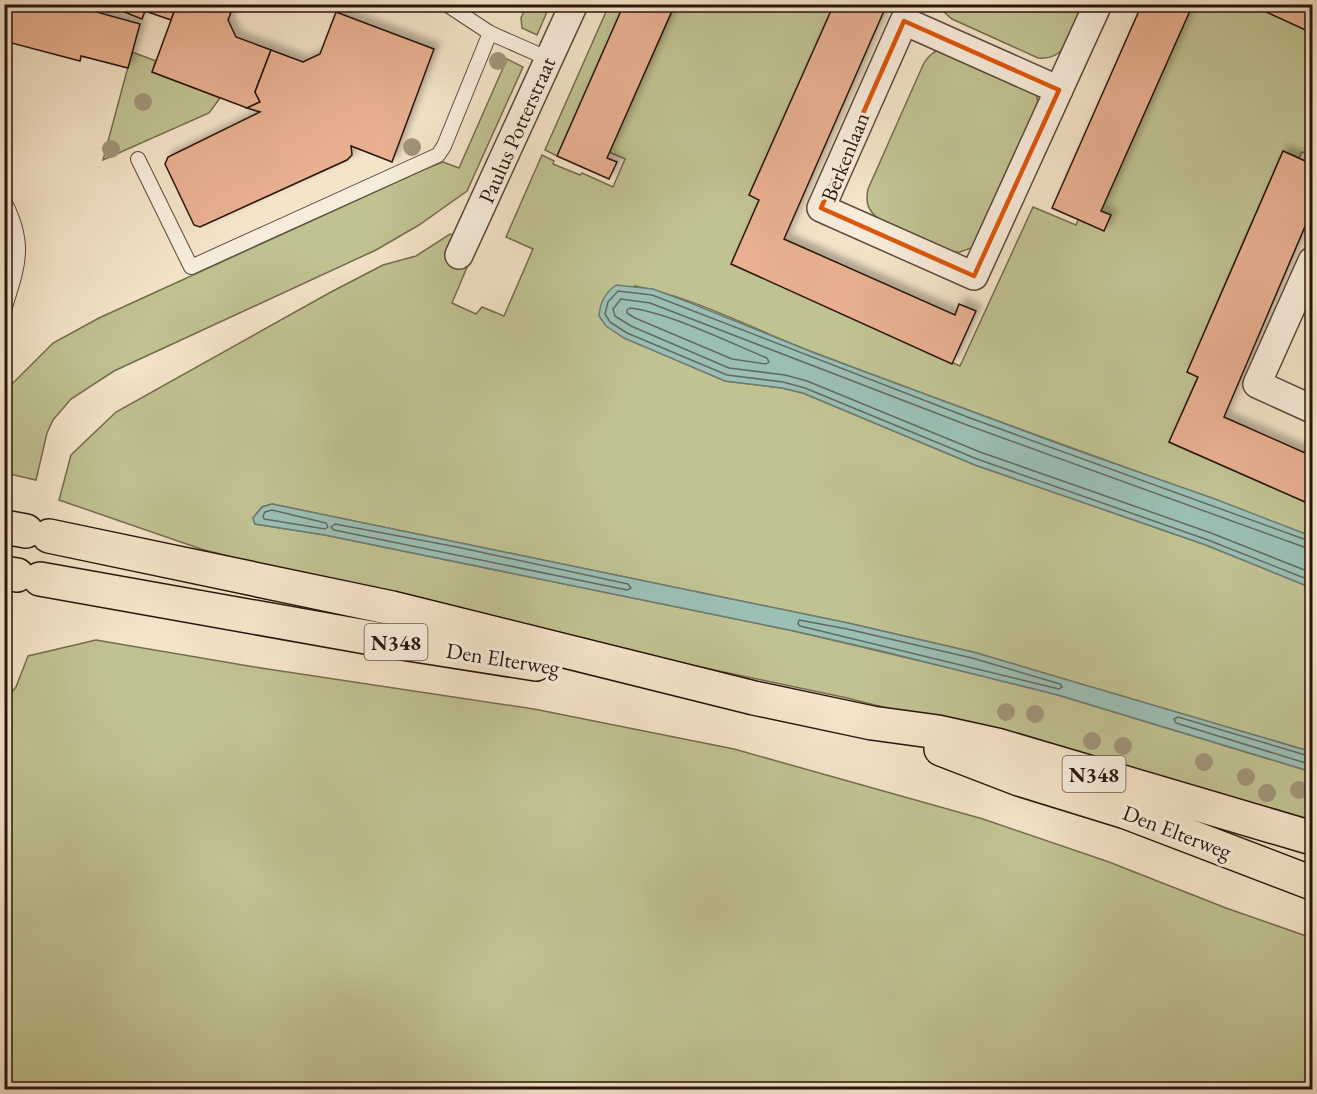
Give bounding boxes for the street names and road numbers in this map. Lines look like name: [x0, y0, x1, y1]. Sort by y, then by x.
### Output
street label: Paulus Potterstraat: [472, 52, 562, 208]
street label: Berkenlaan: [814, 108, 876, 206]
road number: N348: [364, 624, 428, 660]
street label: Den Elterweg: [444, 636, 562, 682]
road number: N348: [1062, 756, 1126, 792]
street label: Den Elterweg: [1118, 798, 1236, 866]

